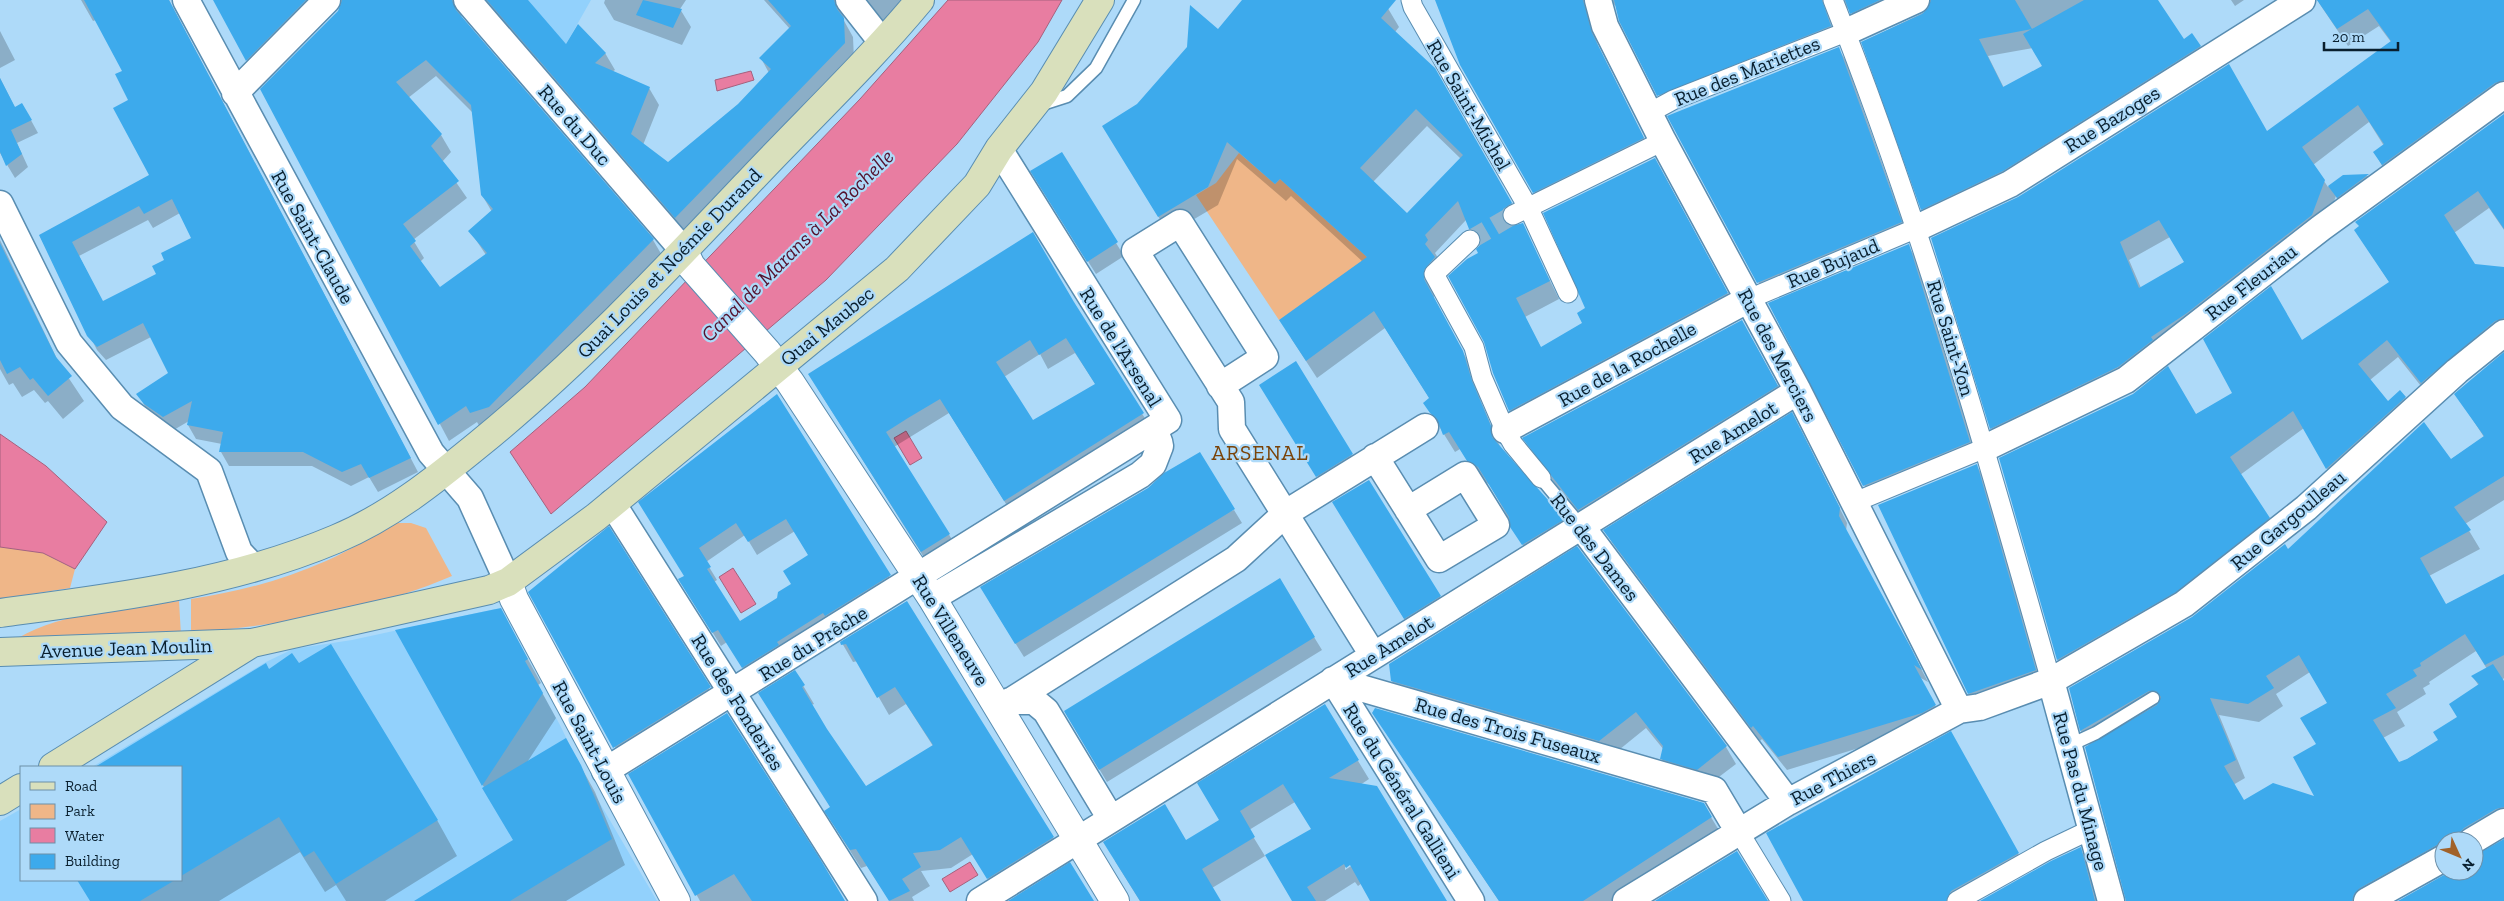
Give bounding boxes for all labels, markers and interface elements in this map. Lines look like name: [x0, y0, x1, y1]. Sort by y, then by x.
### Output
scale bar: [2324, 20, 2398, 52]
text: 20 m: [2332, 28, 2365, 46]
street label: Rue des Mariettes: [1671, 31, 1823, 111]
street label: Rue Saint-Michel: [1422, 35, 1516, 175]
street label: Rue du Duc: [534, 80, 616, 170]
street label: Rue Bazoges: [2060, 80, 2164, 158]
water label: Canal de Marans à La Rochelle: [696, 144, 898, 346]
street label: Quai Louis et Noémie Durand: [572, 163, 766, 363]
street label: Rue Saint-Claude: [266, 166, 360, 308]
street label: Rue Bujaud: [1783, 233, 1883, 293]
street label: Rue Fleuriau: [2200, 239, 2302, 325]
street label: Rue Saint-Yon: [1922, 277, 1980, 399]
street label: Quai Maubec: [775, 281, 879, 371]
street label: Rue de l'Arsenal: [1075, 283, 1167, 411]
street label: Rue des Merciers: [1733, 284, 1823, 426]
street label: Rue de la Rochelle: [1554, 316, 1700, 412]
street label: Rue Amelot: [1684, 395, 1782, 469]
district label: ARSENAL: [1211, 440, 1309, 465]
street label: Rue Gargoulleau: [2226, 465, 2350, 575]
street label: Rue des Dames: [1545, 488, 1645, 606]
street label: Rue Villeneuve: [907, 570, 995, 690]
street label: Rue du Prêche: [754, 600, 872, 686]
street label: Rue Amelot: [1340, 609, 1438, 683]
street label: Rue des Fonderies: [686, 629, 790, 775]
street label: Avenue Jean Moulin: [40, 633, 213, 663]
street label: Rue Saint-Louis: [548, 677, 632, 807]
street label: Rue des Trois Fuseaux: [1412, 692, 1604, 768]
street label: Rue du Général Gallieni: [1338, 699, 1466, 884]
street label: Rue Pas du Minage: [2048, 709, 2114, 873]
street label: Rue Thiers: [1786, 746, 1880, 810]
legend: [20, 766, 182, 881]
text: Road: [65, 777, 98, 795]
text: Park: [65, 802, 95, 820]
text: Water: [65, 827, 105, 845]
north arrow: [2434, 831, 2484, 881]
text: Building: [65, 852, 120, 870]
text: N: [2458, 855, 2478, 875]

